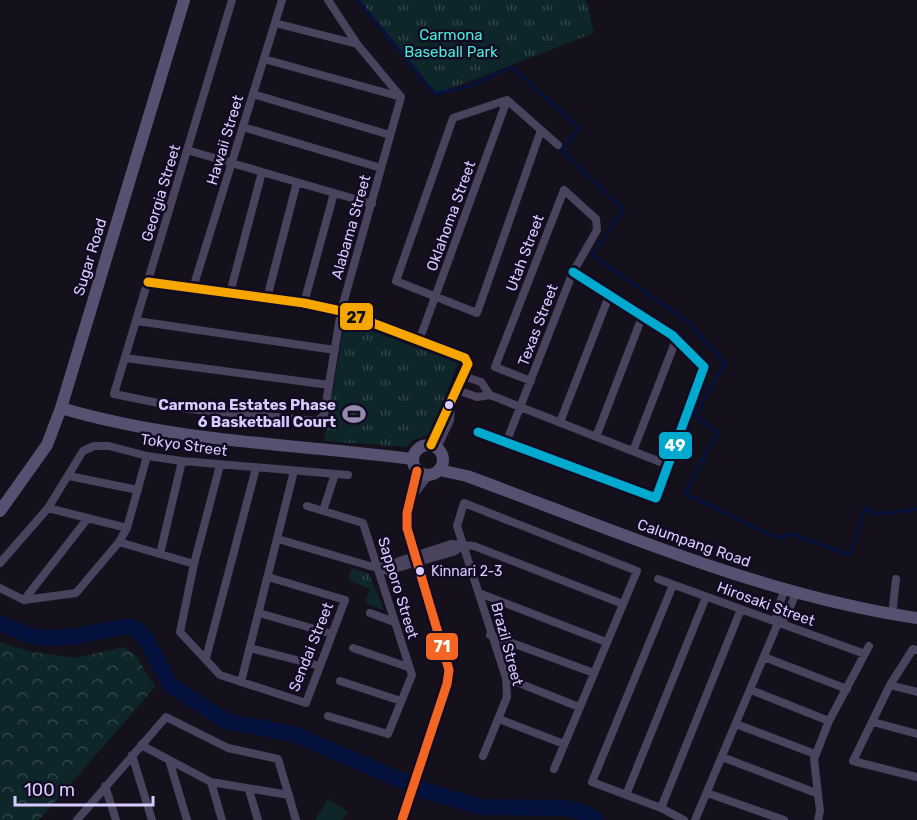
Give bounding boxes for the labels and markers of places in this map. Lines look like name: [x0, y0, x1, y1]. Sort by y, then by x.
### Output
place label: Carmona Estates Phase 6 Basketball Court: [158, 396, 336, 431]
unlabelled marker: [443, 399, 455, 411]
sports icon: Carmona Estates Phase 6 Basketball Court: [341, 401, 367, 427]
place label: Kinnari 2-3: [431, 563, 502, 580]
marker: Kinnari 2-3: [414, 565, 426, 577]

